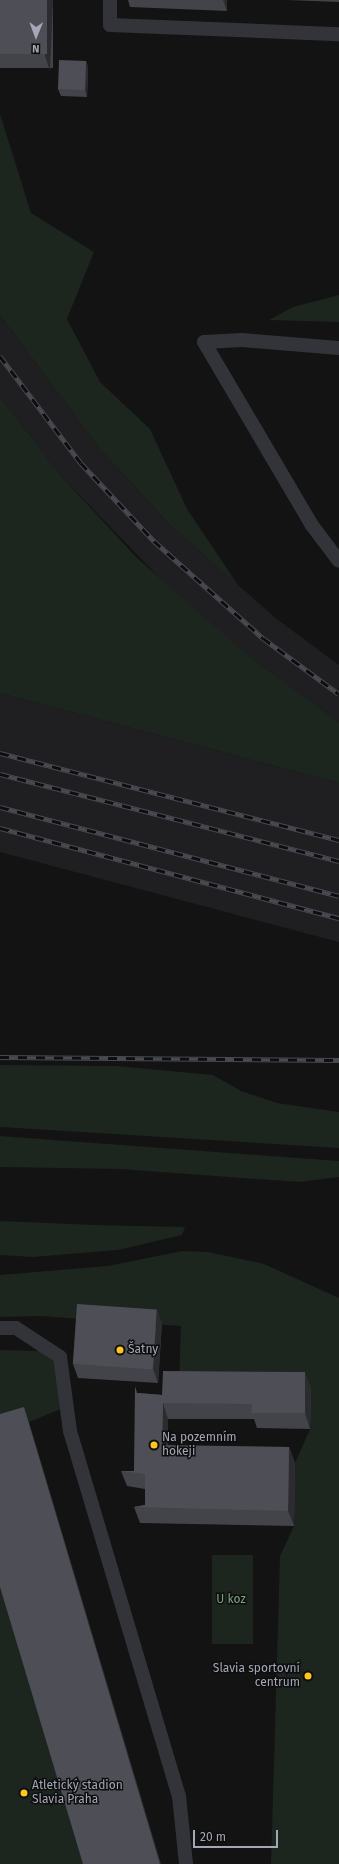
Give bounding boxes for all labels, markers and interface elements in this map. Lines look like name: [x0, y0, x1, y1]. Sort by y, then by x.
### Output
north arrow: [16, 16, 56, 56]
text: N: [32, 42, 40, 55]
place label: Šatny: [128, 1343, 158, 1357]
marker: Šatny: [115, 1345, 125, 1355]
place label: Na pozemním hokeji: [162, 1431, 237, 1459]
marker: Na pozemním hokeji: [149, 1440, 159, 1450]
park label: U koz: [216, 1593, 246, 1607]
place label: Slavia sportovní centrum: [213, 1662, 300, 1690]
marker: Slavia sportovní centrum: [303, 1671, 313, 1681]
place label: Atletický stadion Slavia Praha: [32, 1779, 123, 1807]
marker: Atletický stadion Slavia Praha: [19, 1788, 29, 1798]
scale bar: [195, 1822, 280, 1848]
text: 20 m: [200, 1830, 226, 1844]

